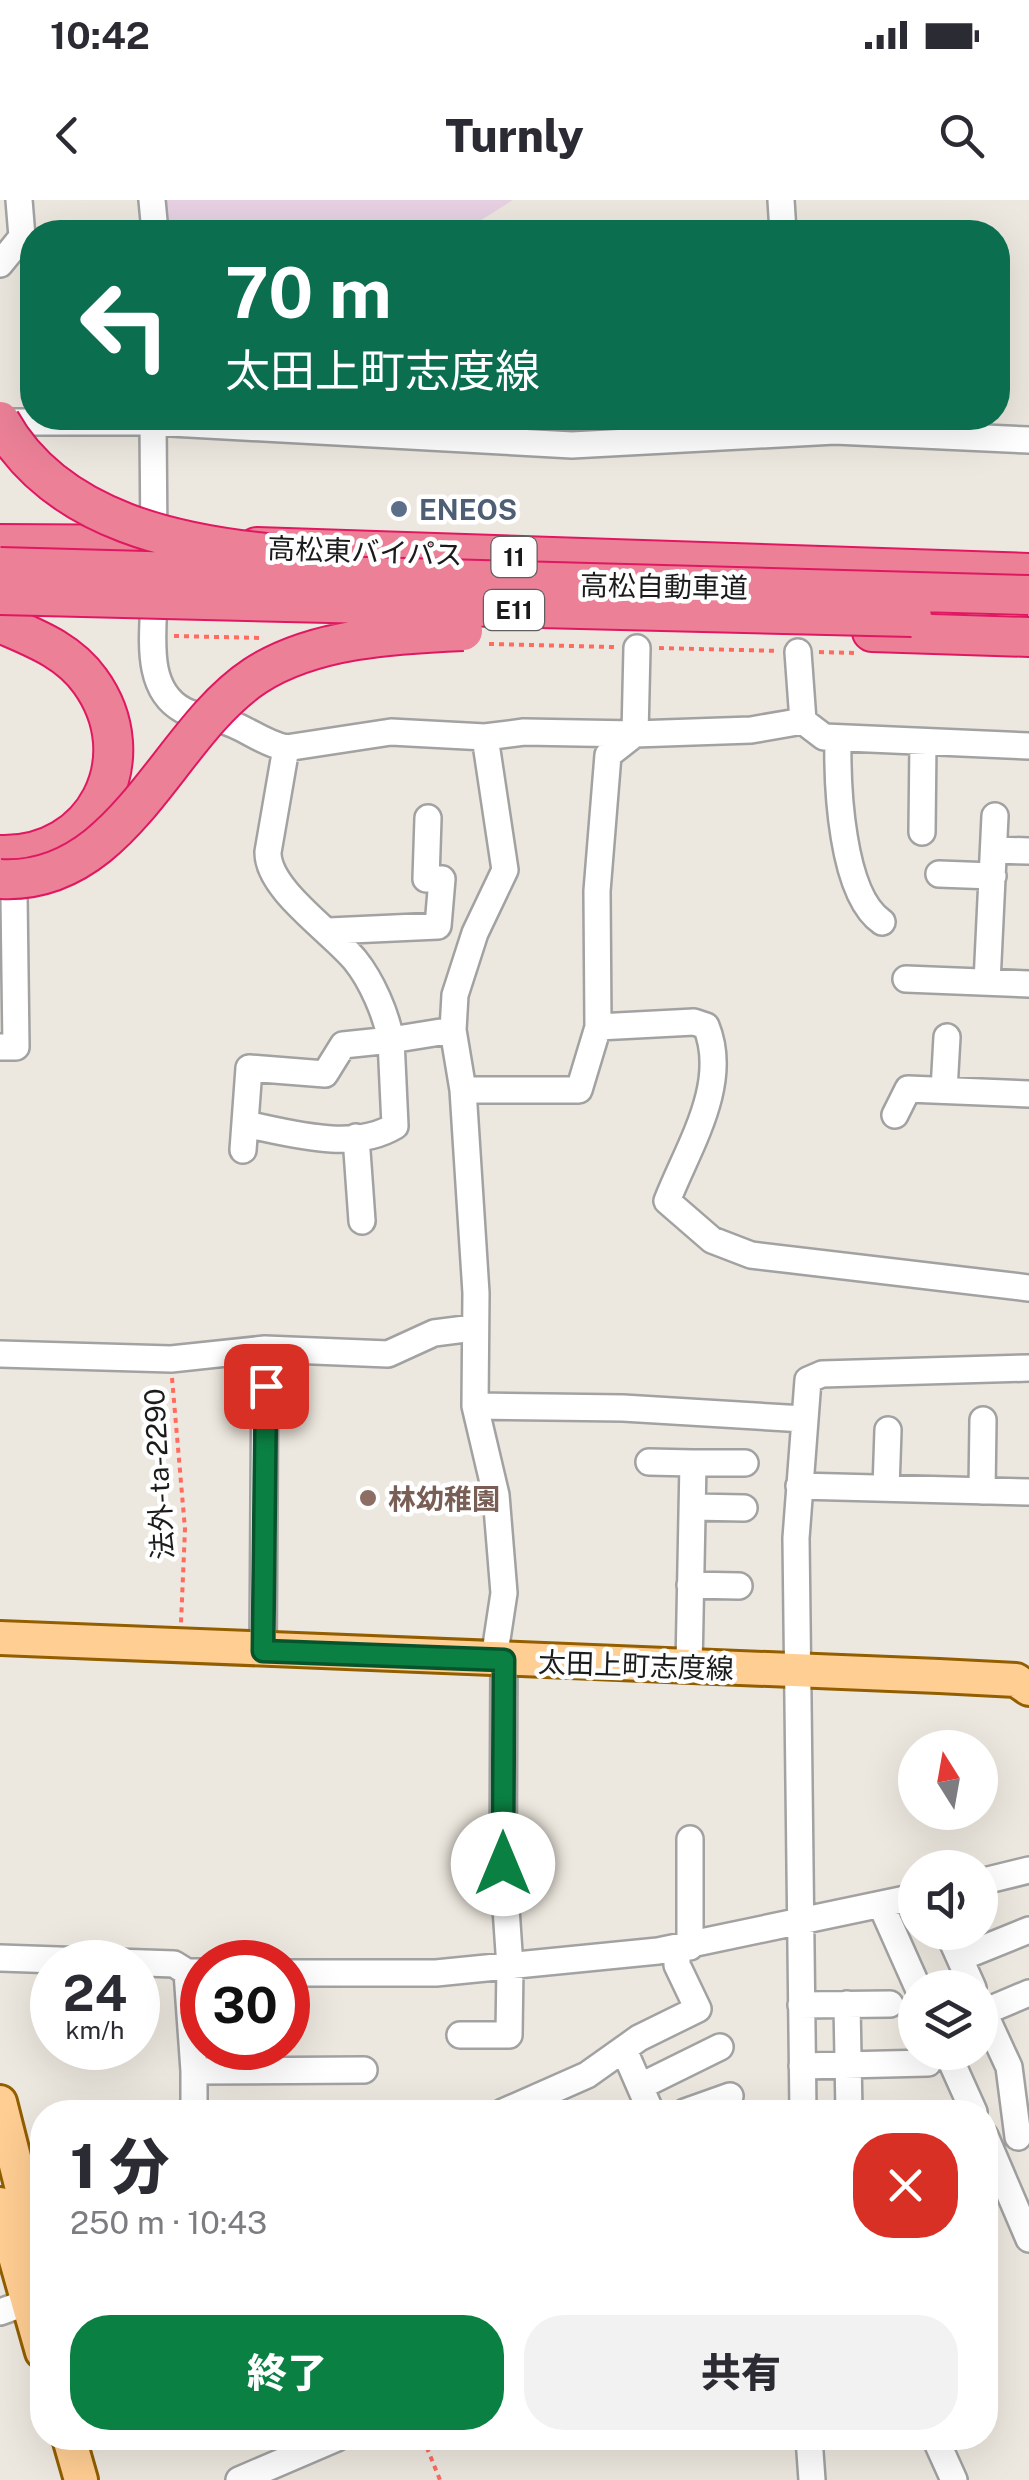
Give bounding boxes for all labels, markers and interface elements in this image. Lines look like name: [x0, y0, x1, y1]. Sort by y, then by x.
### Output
text: 10:42: [50, 13, 150, 58]
icon: back: [40, 108, 95, 163]
icon: search: [934, 108, 989, 163]
text: Turnly: [445, 109, 584, 162]
text: 70 m: [225, 251, 392, 334]
icon: left: [60, 260, 190, 390]
text: 太田上町志度線: [225, 344, 540, 397]
place label: ENEOS: [419, 493, 517, 526]
marker: ENEOS: [388, 498, 410, 520]
street label: 高松東バイパス: [267, 531, 463, 571]
road number: 11: [492, 537, 536, 577]
street label: 高松自動車道: [580, 568, 748, 604]
road number: E11: [484, 590, 544, 630]
pin: [224, 1344, 309, 1429]
icon: arrive: [239, 1359, 294, 1414]
street label: 法外-ta-2290: [137, 1388, 179, 1560]
place label: 林幼稚園: [388, 1482, 500, 1515]
marker: 林幼稚園: [357, 1487, 379, 1509]
street label: 太田上町志度線: [537, 1645, 735, 1685]
north arrow: [898, 1730, 998, 1830]
map controls: [898, 1730, 998, 2070]
position arrow: [451, 1812, 555, 1916]
button: sound: [898, 1850, 998, 1950]
speed limit sign: 30: [180, 1940, 310, 2070]
text: 24: [63, 1963, 127, 2022]
button: layers: [898, 1970, 998, 2070]
text: km/h: [66, 2015, 124, 2045]
text: 1 分: [70, 2131, 169, 2202]
button: close: [853, 2133, 958, 2238]
text: 250 m · 10:43: [70, 2204, 267, 2241]
button: 終了: [70, 2315, 504, 2430]
button: 共有: [524, 2315, 958, 2430]

